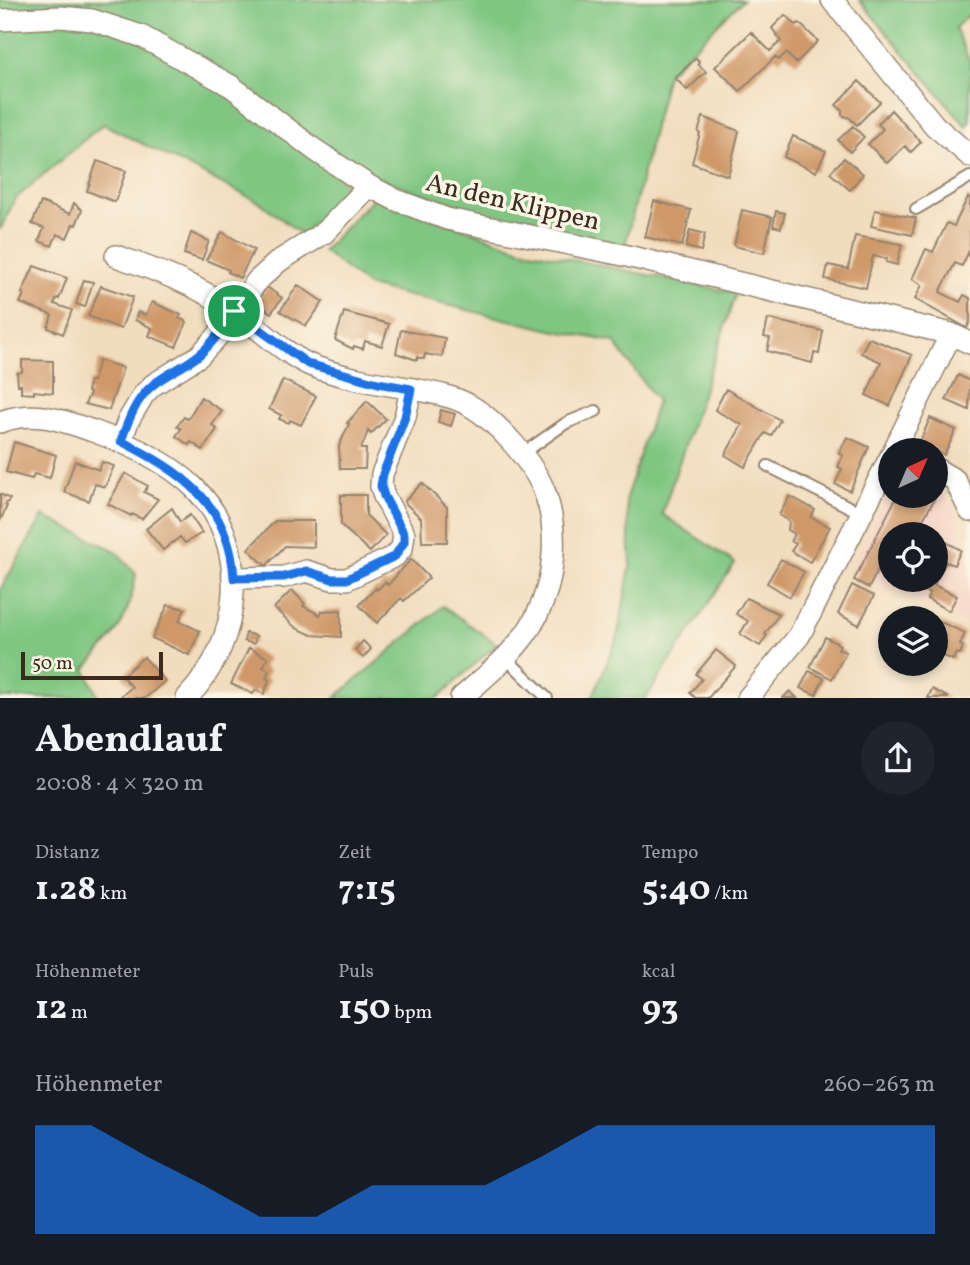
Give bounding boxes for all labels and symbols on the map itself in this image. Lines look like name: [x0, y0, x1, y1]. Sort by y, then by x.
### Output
street label: An den Klippen: [422, 165, 603, 240]
pin: [204, 281, 264, 341]
north arrow: [878, 438, 948, 508]
scale bar: [21, 649, 163, 681]

